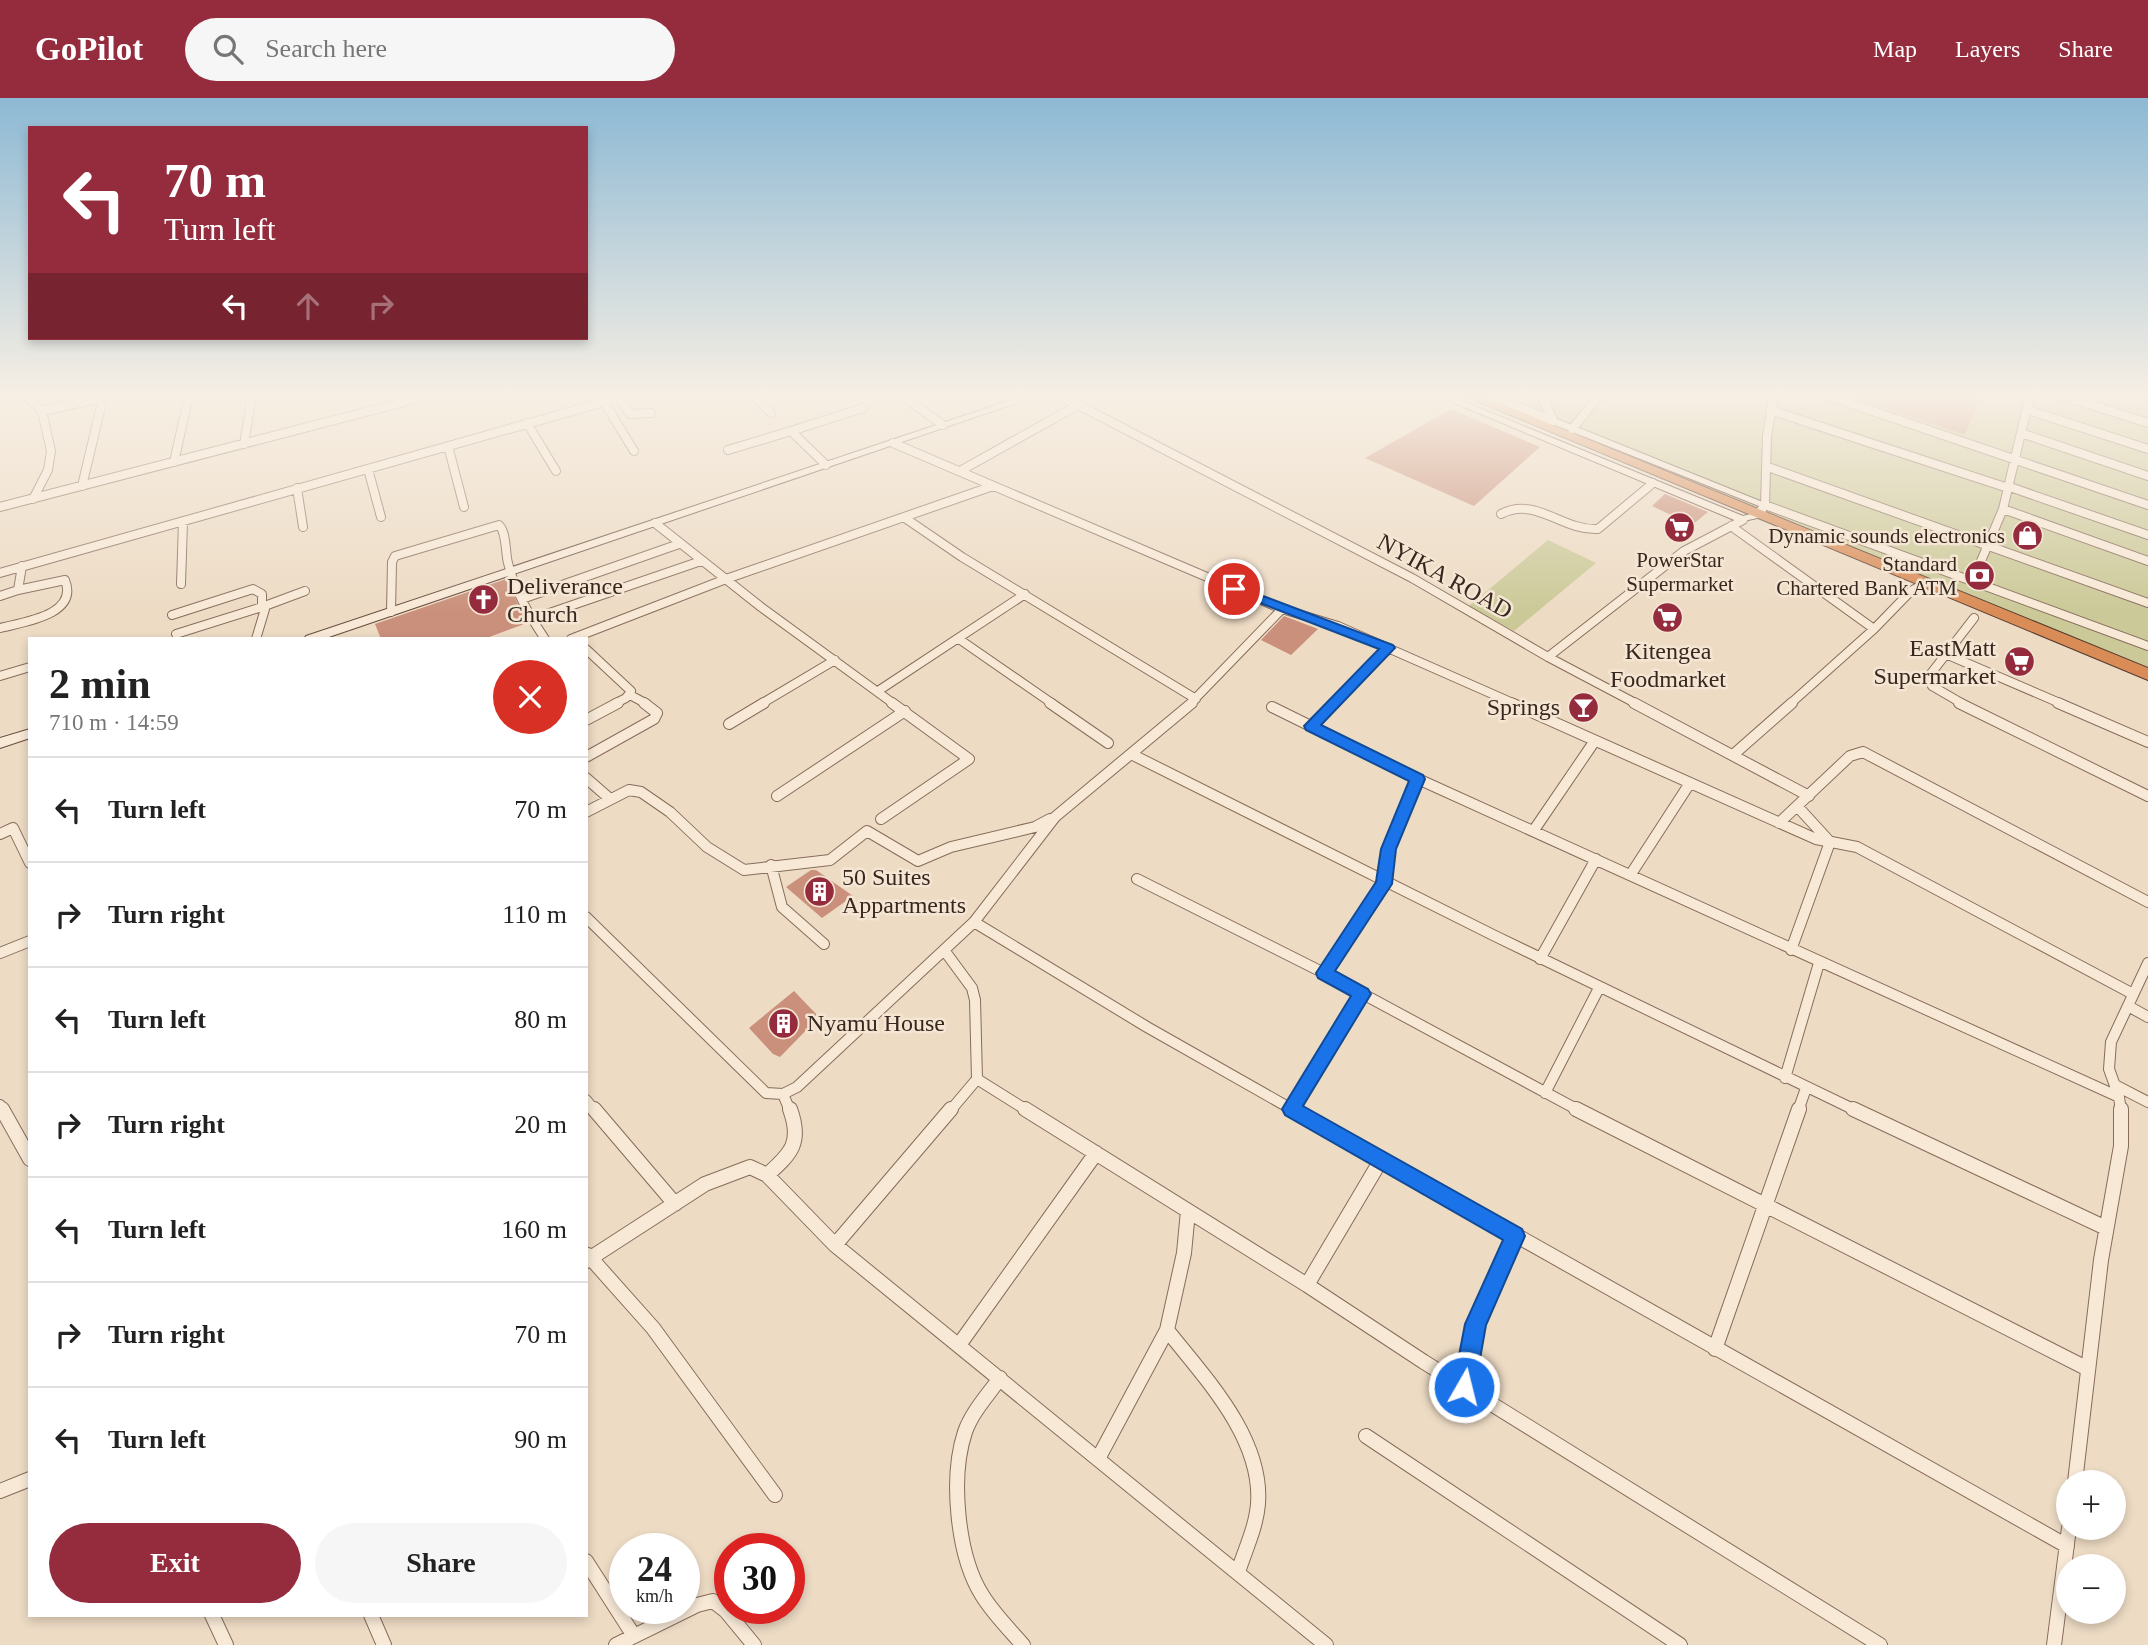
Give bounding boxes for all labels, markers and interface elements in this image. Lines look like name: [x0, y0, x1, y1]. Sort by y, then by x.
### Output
search box: [185, 18, 675, 81]
icon: search: [209, 30, 247, 68]
text: GoPilot: [35, 31, 143, 67]
text: Search here: [265, 34, 387, 63]
text: Map: [1873, 36, 1917, 62]
text: Layers: [1955, 36, 2020, 62]
text: Share: [2058, 36, 2113, 62]
text: 70 m: [164, 153, 266, 208]
icon: left: [49, 154, 140, 245]
text: Turn left: [164, 211, 276, 247]
icon: left: [216, 287, 254, 325]
icon: ahead: [289, 287, 327, 325]
icon: right: [362, 287, 400, 325]
supermarket icon: PowerStar Supermarket: [1663, 511, 1697, 545]
shop icon: Dynamic sounds electronics: [2011, 519, 2045, 553]
place label: Dynamic sounds electronics: [1768, 524, 2005, 548]
street label: NYIKA ROAD: [1373, 528, 1517, 624]
place label: PowerStar Supermarket: [1626, 548, 1734, 596]
place label: Standard Chartered Bank ATM: [1776, 552, 1957, 600]
pin: [1204, 559, 1264, 619]
bank icon: Standard Chartered Bank ATM: [1963, 559, 1997, 593]
icon: arrive: [1215, 570, 1253, 608]
place label: Deliverance Church: [507, 573, 623, 627]
church icon: Deliverance Church: [467, 583, 501, 617]
supermarket icon: Kitengea Foodmarket: [1651, 600, 1685, 634]
place label: EastMatt Supermarket: [1873, 635, 1996, 689]
place label: Kitengea Foodmarket: [1610, 638, 1726, 692]
supermarket icon: EastMatt Supermarket: [2002, 645, 2036, 679]
button: close: [493, 660, 567, 734]
text: 2 min: [49, 661, 151, 707]
bar icon: Springs: [1566, 690, 1600, 724]
place label: Springs: [1487, 694, 1560, 720]
text: 710 m · 14:59: [49, 710, 179, 735]
icon: left: [49, 791, 87, 829]
text: Turn left: [108, 795, 206, 824]
text: 70 m: [514, 795, 567, 824]
place label: 50 Suites Appartments: [842, 864, 966, 918]
building icon: 50 Suites Appartments: [802, 874, 836, 908]
icon: right: [49, 896, 87, 934]
text: Turn right: [108, 900, 225, 929]
text: 110 m: [502, 900, 567, 929]
icon: left: [49, 1001, 87, 1039]
text: Turn left: [108, 1005, 206, 1034]
text: 80 m: [514, 1005, 567, 1034]
building icon: Nyamu House: [767, 1006, 801, 1040]
place label: Nyamu House: [807, 1010, 945, 1036]
icon: right: [49, 1106, 87, 1144]
text: Turn right: [108, 1110, 225, 1139]
text: 20 m: [514, 1110, 567, 1139]
icon: left: [49, 1211, 87, 1249]
text: Turn left: [108, 1215, 206, 1244]
text: 160 m: [501, 1215, 567, 1244]
icon: right: [49, 1316, 87, 1354]
text: Turn right: [108, 1320, 225, 1349]
text: 70 m: [514, 1320, 567, 1349]
position arrow: [1427, 1350, 1501, 1424]
icon: left: [49, 1421, 87, 1459]
text: Turn left: [108, 1425, 206, 1454]
text: 90 m: [514, 1425, 567, 1454]
map controls: [2056, 1470, 2126, 1624]
button: +: [2056, 1470, 2126, 1540]
button: Exit: [49, 1523, 301, 1603]
button: Share: [315, 1523, 567, 1603]
speed limit sign: 30: [714, 1533, 805, 1624]
text: 24: [637, 1550, 672, 1589]
button: −: [2056, 1554, 2126, 1624]
text: km/h: [636, 1586, 673, 1606]

